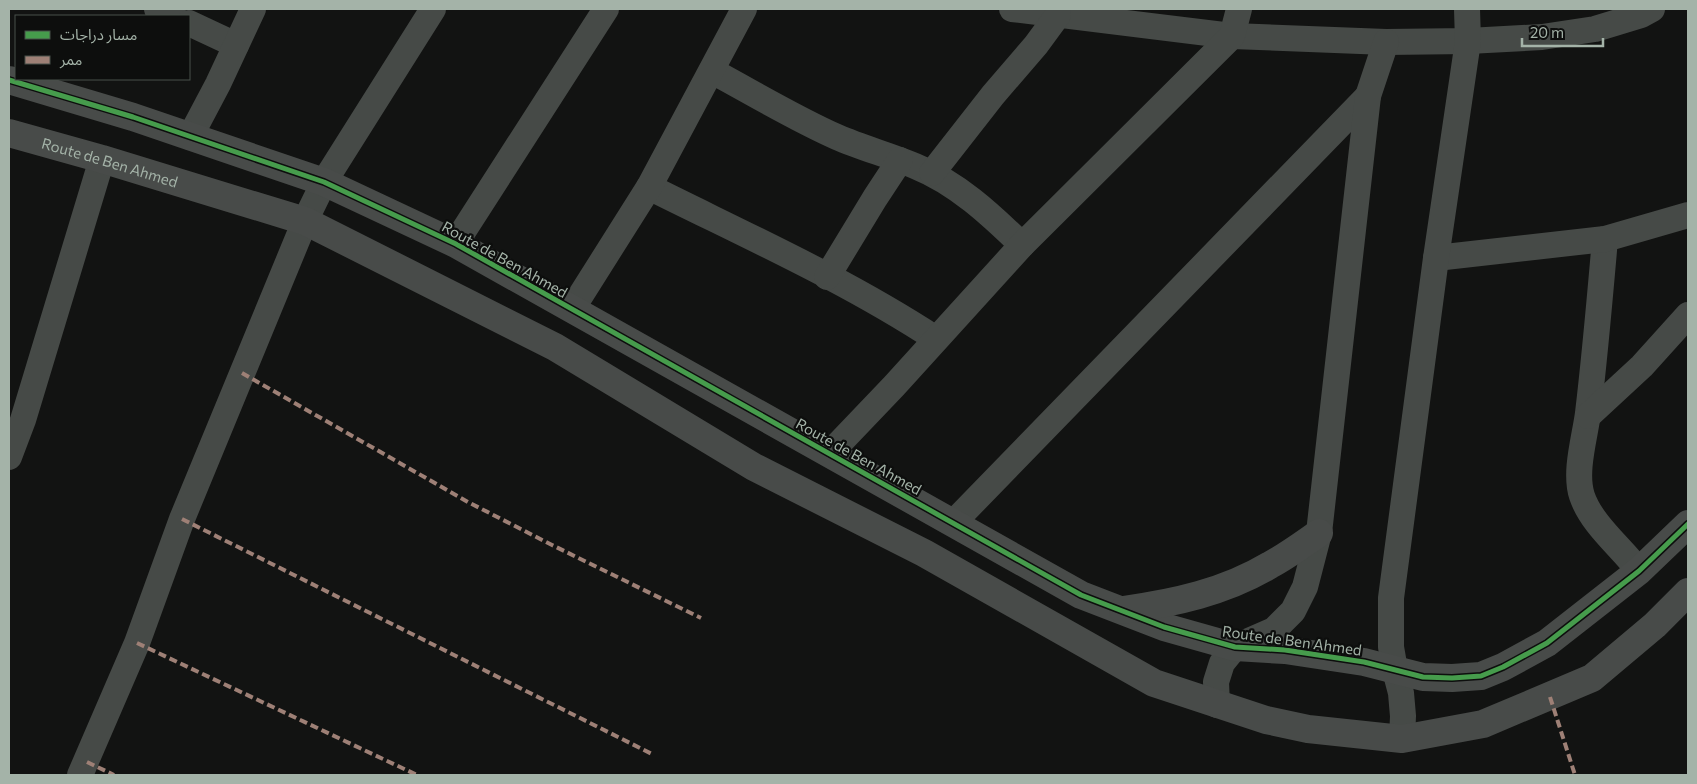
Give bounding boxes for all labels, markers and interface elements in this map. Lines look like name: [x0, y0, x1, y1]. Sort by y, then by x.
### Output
legend: [15, 15, 190, 80]
scale bar: [1522, 15, 1603, 47]
text: 20 m: [1530, 23, 1564, 41]
text: مسار دراجات: [60, 25, 137, 44]
text: ممر: [59, 50, 83, 69]
street label: Route de Ben Ahmed: [40, 134, 180, 191]
street label: Route de Ben Ahmed: [439, 217, 571, 301]
street label: Route de Ben Ahmed: [793, 414, 925, 498]
street label: Route de Ben Ahmed: [1221, 621, 1363, 659]

